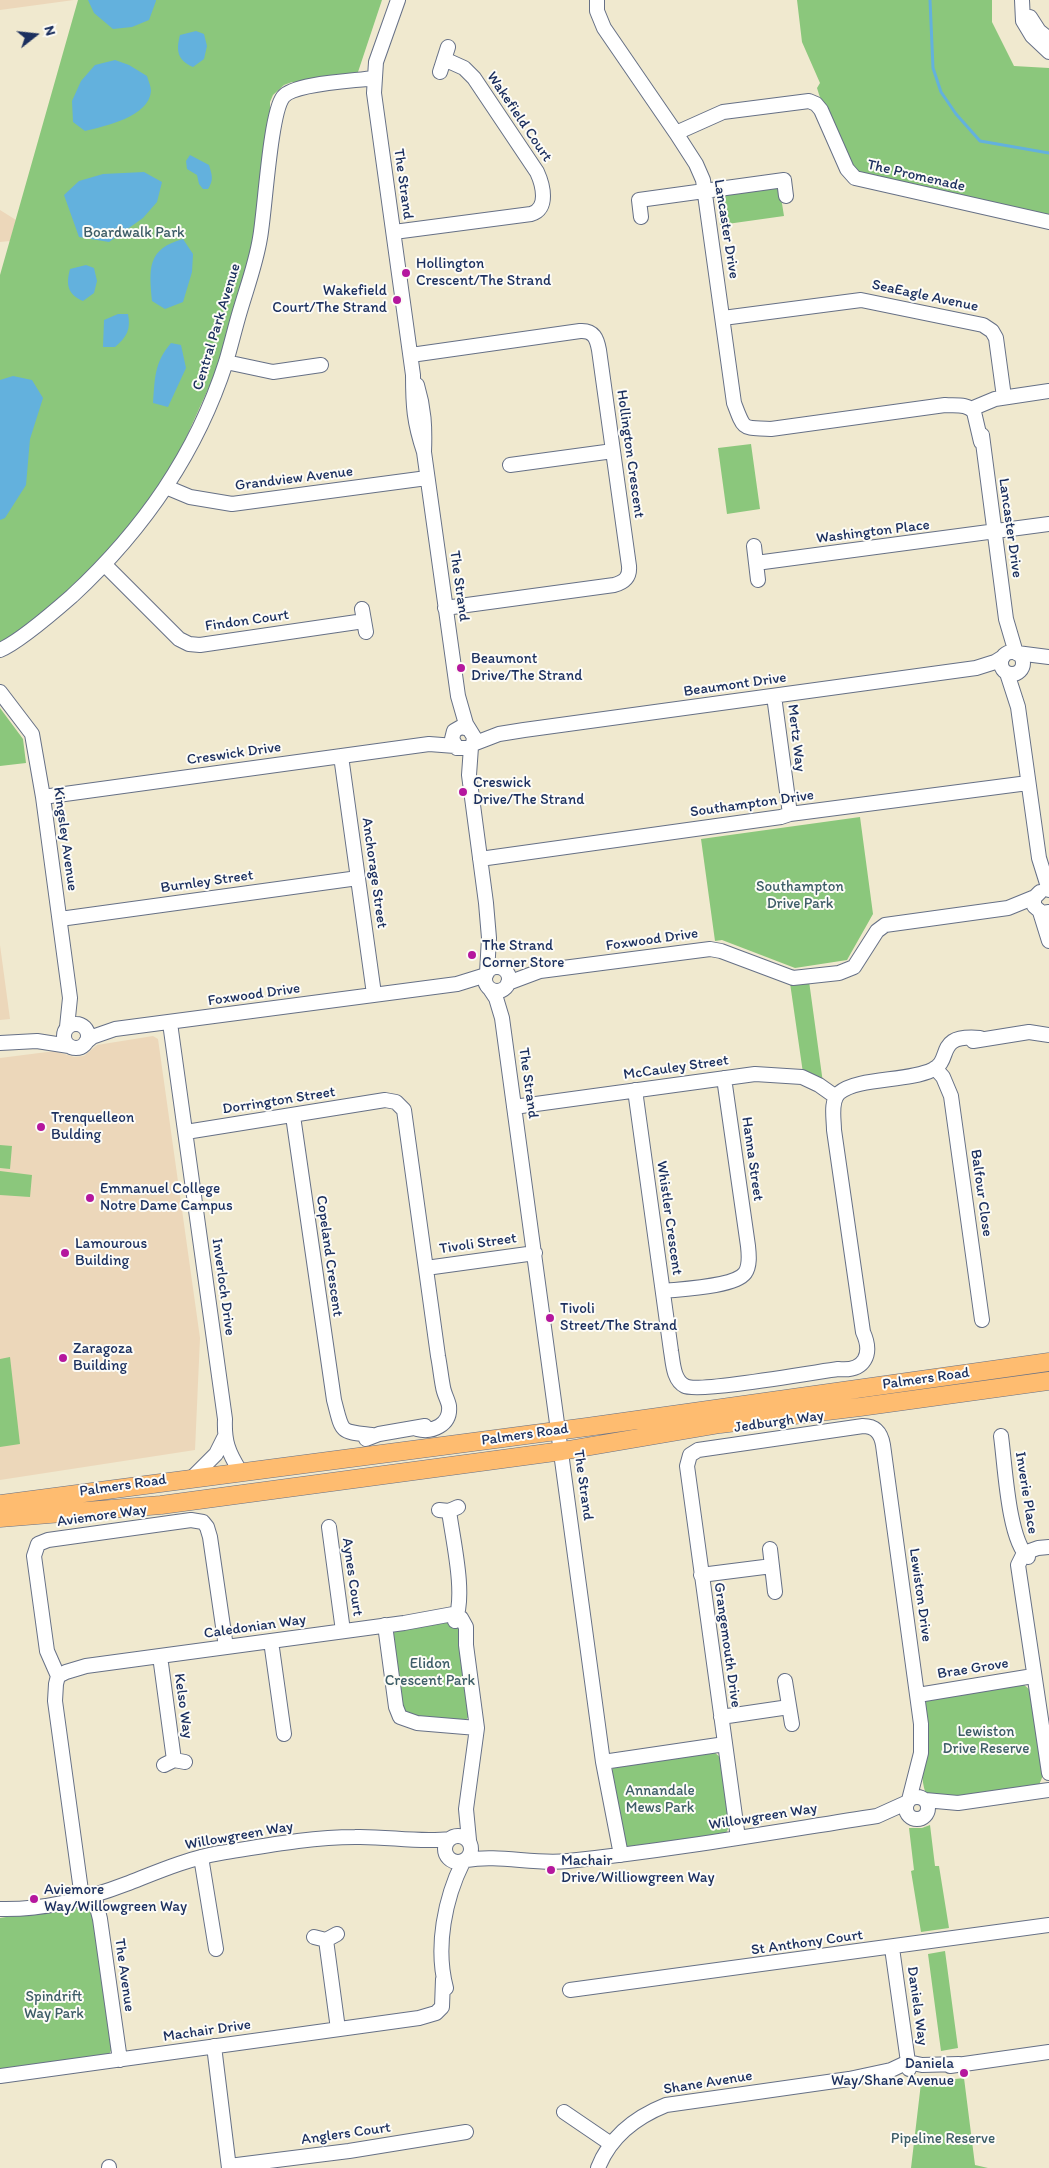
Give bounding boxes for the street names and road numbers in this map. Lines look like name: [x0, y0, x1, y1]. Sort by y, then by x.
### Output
street label: Wakefield Court: [482, 69, 556, 165]
street label: The Strand: [389, 147, 417, 221]
street label: The Promenade: [865, 156, 967, 196]
street label: Lancaster Drive: [709, 178, 743, 280]
street label: Central Park Avenue: [189, 261, 245, 393]
street label: SeaEagle Avenue: [870, 276, 980, 316]
street label: Hollington Crescent: [612, 389, 648, 519]
street label: Grandview Avenue: [234, 463, 354, 495]
street label: Lancaster Drive: [994, 477, 1026, 579]
street label: Washington Place: [815, 516, 931, 548]
street label: The Strand: [445, 549, 473, 623]
street label: Findon Court: [204, 606, 290, 636]
street label: Beaumont Drive: [682, 669, 788, 701]
street label: Mertz Way: [783, 703, 809, 773]
street label: Creswick Drive: [186, 738, 282, 770]
street label: Kingsley Avenue: [49, 786, 81, 892]
street label: Southampton Drive: [689, 786, 815, 822]
street label: Anchorage Street: [357, 816, 391, 930]
street label: Burnley Street: [160, 867, 254, 897]
street label: Foxwood Drive: [605, 925, 699, 955]
street label: Foxwood Drive: [207, 980, 301, 1010]
street label: The Strand: [514, 1046, 542, 1120]
street label: McCauley Street: [622, 1052, 730, 1084]
street label: Dorrington Street: [221, 1083, 337, 1119]
street label: Hanna Street: [737, 1116, 767, 1202]
street label: Balfour Close: [966, 1148, 996, 1238]
street label: Whistler Crescent: [652, 1160, 686, 1276]
street label: Copeland Crescent: [312, 1194, 346, 1318]
street label: Tivoli Street: [438, 1230, 518, 1258]
street label: Inverloch Drive: [207, 1237, 239, 1337]
street label: Palmers Road: [881, 1364, 971, 1394]
street label: Jedburgh Way: [733, 1407, 825, 1437]
street label: Palmers Road: [480, 1420, 570, 1450]
street label: The Strand: [569, 1448, 597, 1522]
street label: Inverie Place: [1011, 1451, 1041, 1535]
street label: Palmers Road: [78, 1471, 168, 1501]
street label: Aviemore Way: [56, 1501, 148, 1531]
street label: Aynes Court: [338, 1537, 366, 1617]
street label: Lewiston Drive: [905, 1547, 935, 1643]
street label: Grangemouth Drive: [709, 1581, 745, 1709]
street label: Caledonian Way: [203, 1611, 307, 1643]
street label: Brae Grove: [936, 1654, 1010, 1684]
street label: Kelso Way: [170, 1672, 196, 1740]
street label: Willowgreen Way: [707, 1800, 819, 1834]
street label: Willowgreen Way: [183, 1818, 295, 1854]
street label: St Anthony Court: [750, 1926, 864, 1960]
street label: The Avenue: [110, 1937, 138, 2013]
street label: Daniela Way: [903, 1965, 931, 2047]
street label: Machair Drive: [162, 2016, 252, 2046]
street label: Shane Avenue: [662, 2067, 754, 2099]
street label: Anglers Court: [300, 2119, 392, 2149]

